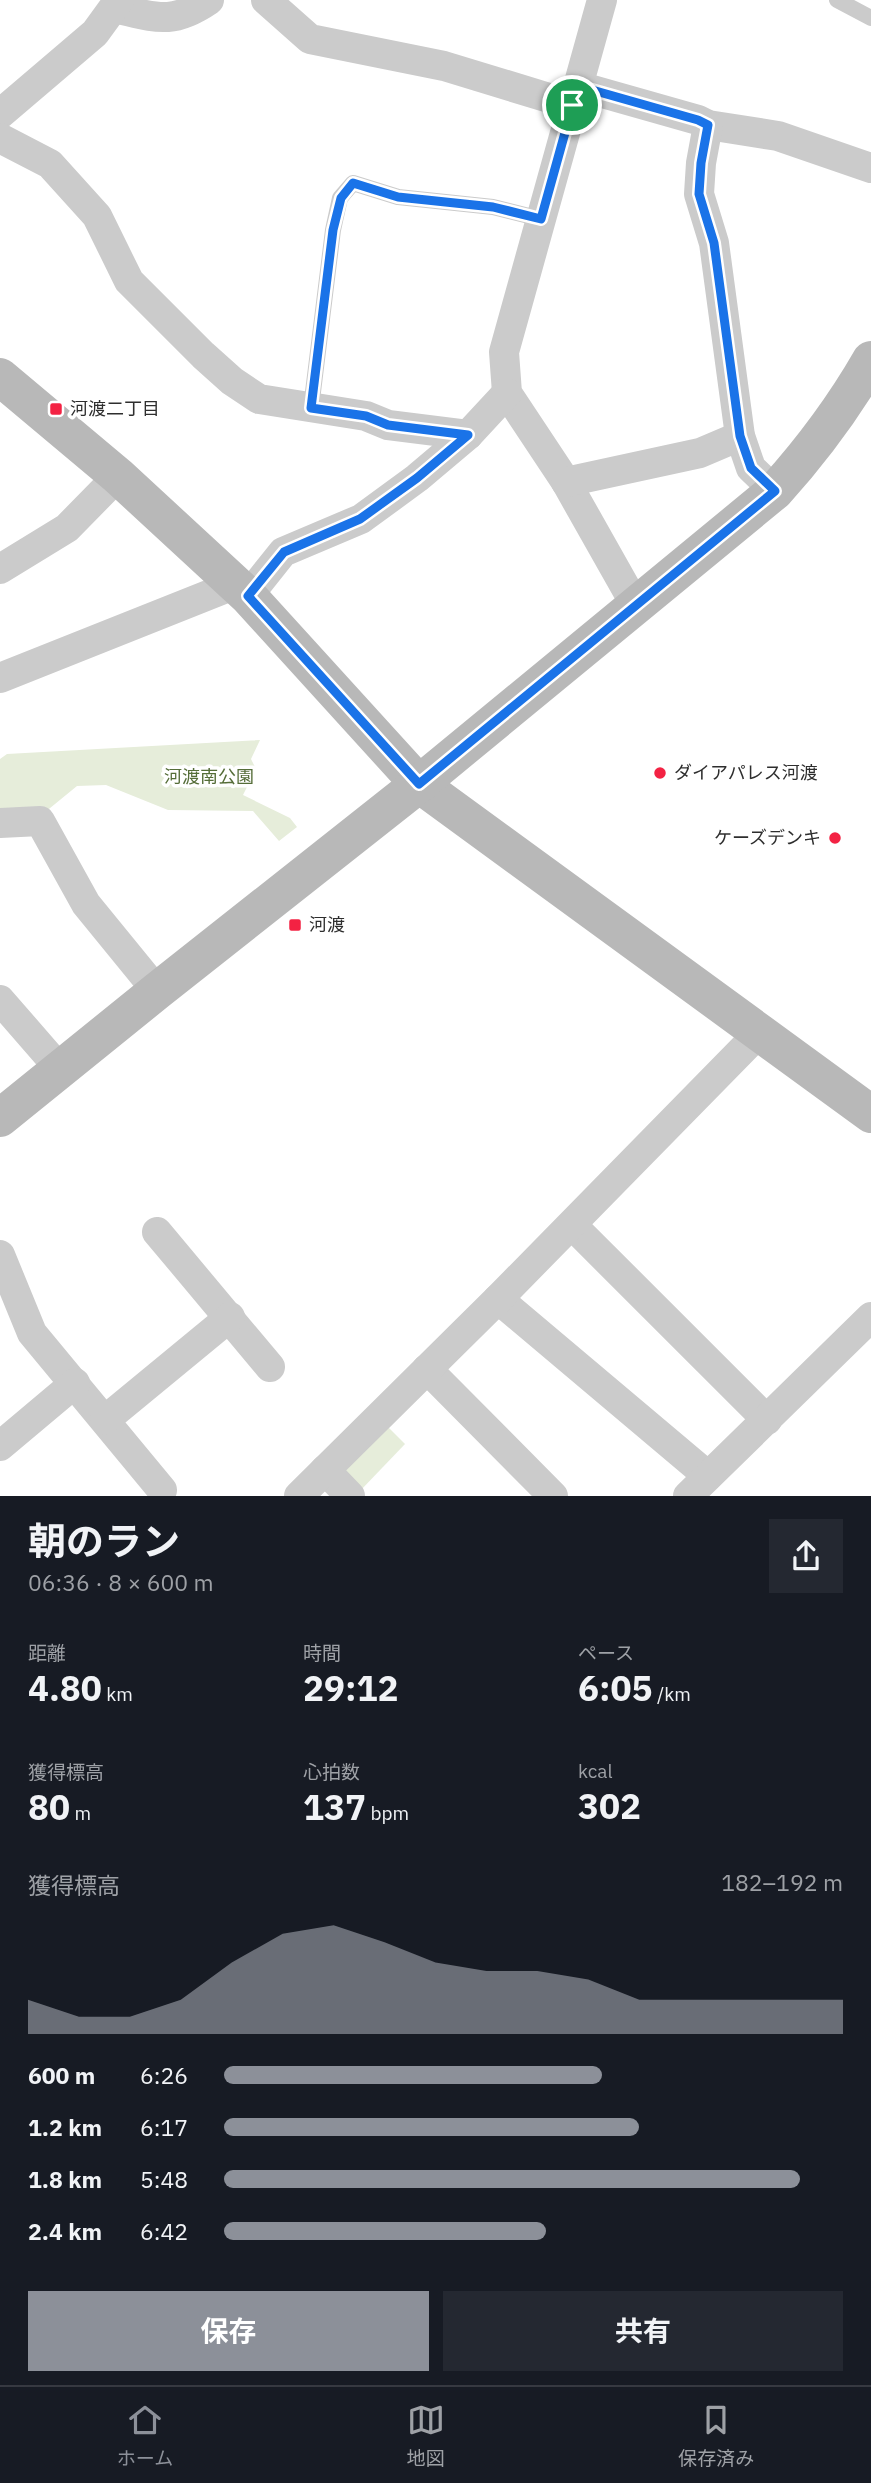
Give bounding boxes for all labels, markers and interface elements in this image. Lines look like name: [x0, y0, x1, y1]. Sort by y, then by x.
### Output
pin: [542, 75, 602, 135]
icon: arrive: [553, 86, 591, 124]
place label: 河渡二丁目: [70, 397, 160, 420]
marker: 河渡二丁目: [48, 401, 64, 417]
place label: ダイアパレス河渡: [674, 761, 818, 784]
park label: 河渡南公園: [164, 765, 254, 788]
marker: ダイアパレス河渡: [652, 765, 668, 781]
place label: ケーズデンキ: [714, 826, 821, 849]
marker: ケーズデンキ: [827, 830, 843, 846]
place label: 河渡: [309, 913, 345, 936]
marker: 河渡: [287, 917, 303, 933]
text: 朝のラン: [28, 1516, 180, 1565]
button: share: [769, 1519, 843, 1593]
text: 06:36 · 8 × 600 m: [28, 1567, 214, 1597]
text: 距離: [28, 1641, 66, 1665]
text: 時間: [303, 1641, 341, 1665]
text: ペース: [578, 1641, 634, 1665]
text: 4.80: [28, 1665, 102, 1711]
text: 29:12: [303, 1665, 399, 1711]
text: 6:05: [578, 1665, 653, 1711]
text: km: [102, 1682, 133, 1706]
text: /km: [653, 1682, 691, 1706]
text: kcal: [578, 1759, 613, 1783]
text: 獲得標高: [28, 1760, 104, 1784]
text: 心拍数: [303, 1760, 360, 1784]
text: 302: [578, 1783, 641, 1829]
text: 80: [28, 1784, 70, 1830]
text: 137: [303, 1784, 366, 1830]
text: m: [70, 1801, 91, 1825]
text: bpm: [366, 1801, 409, 1825]
text: 182–192 m: [721, 1867, 843, 1897]
text: 獲得標高: [28, 1870, 120, 1900]
text: 600 m: [28, 2060, 95, 2090]
text: 6:26: [140, 2060, 188, 2090]
text: 1.2 km: [28, 2112, 102, 2142]
text: 6:17: [140, 2112, 188, 2142]
text: 1.8 km: [28, 2164, 102, 2194]
text: 5:48: [140, 2164, 188, 2194]
text: 2.4 km: [28, 2216, 102, 2246]
text: 6:42: [140, 2216, 188, 2246]
button: 保存: [28, 2291, 429, 2371]
button: 共有: [443, 2291, 843, 2371]
tab: ホーム: [117, 2401, 173, 2470]
tab: 地図: [407, 2401, 445, 2470]
tab: 保存済み: [678, 2401, 754, 2470]

